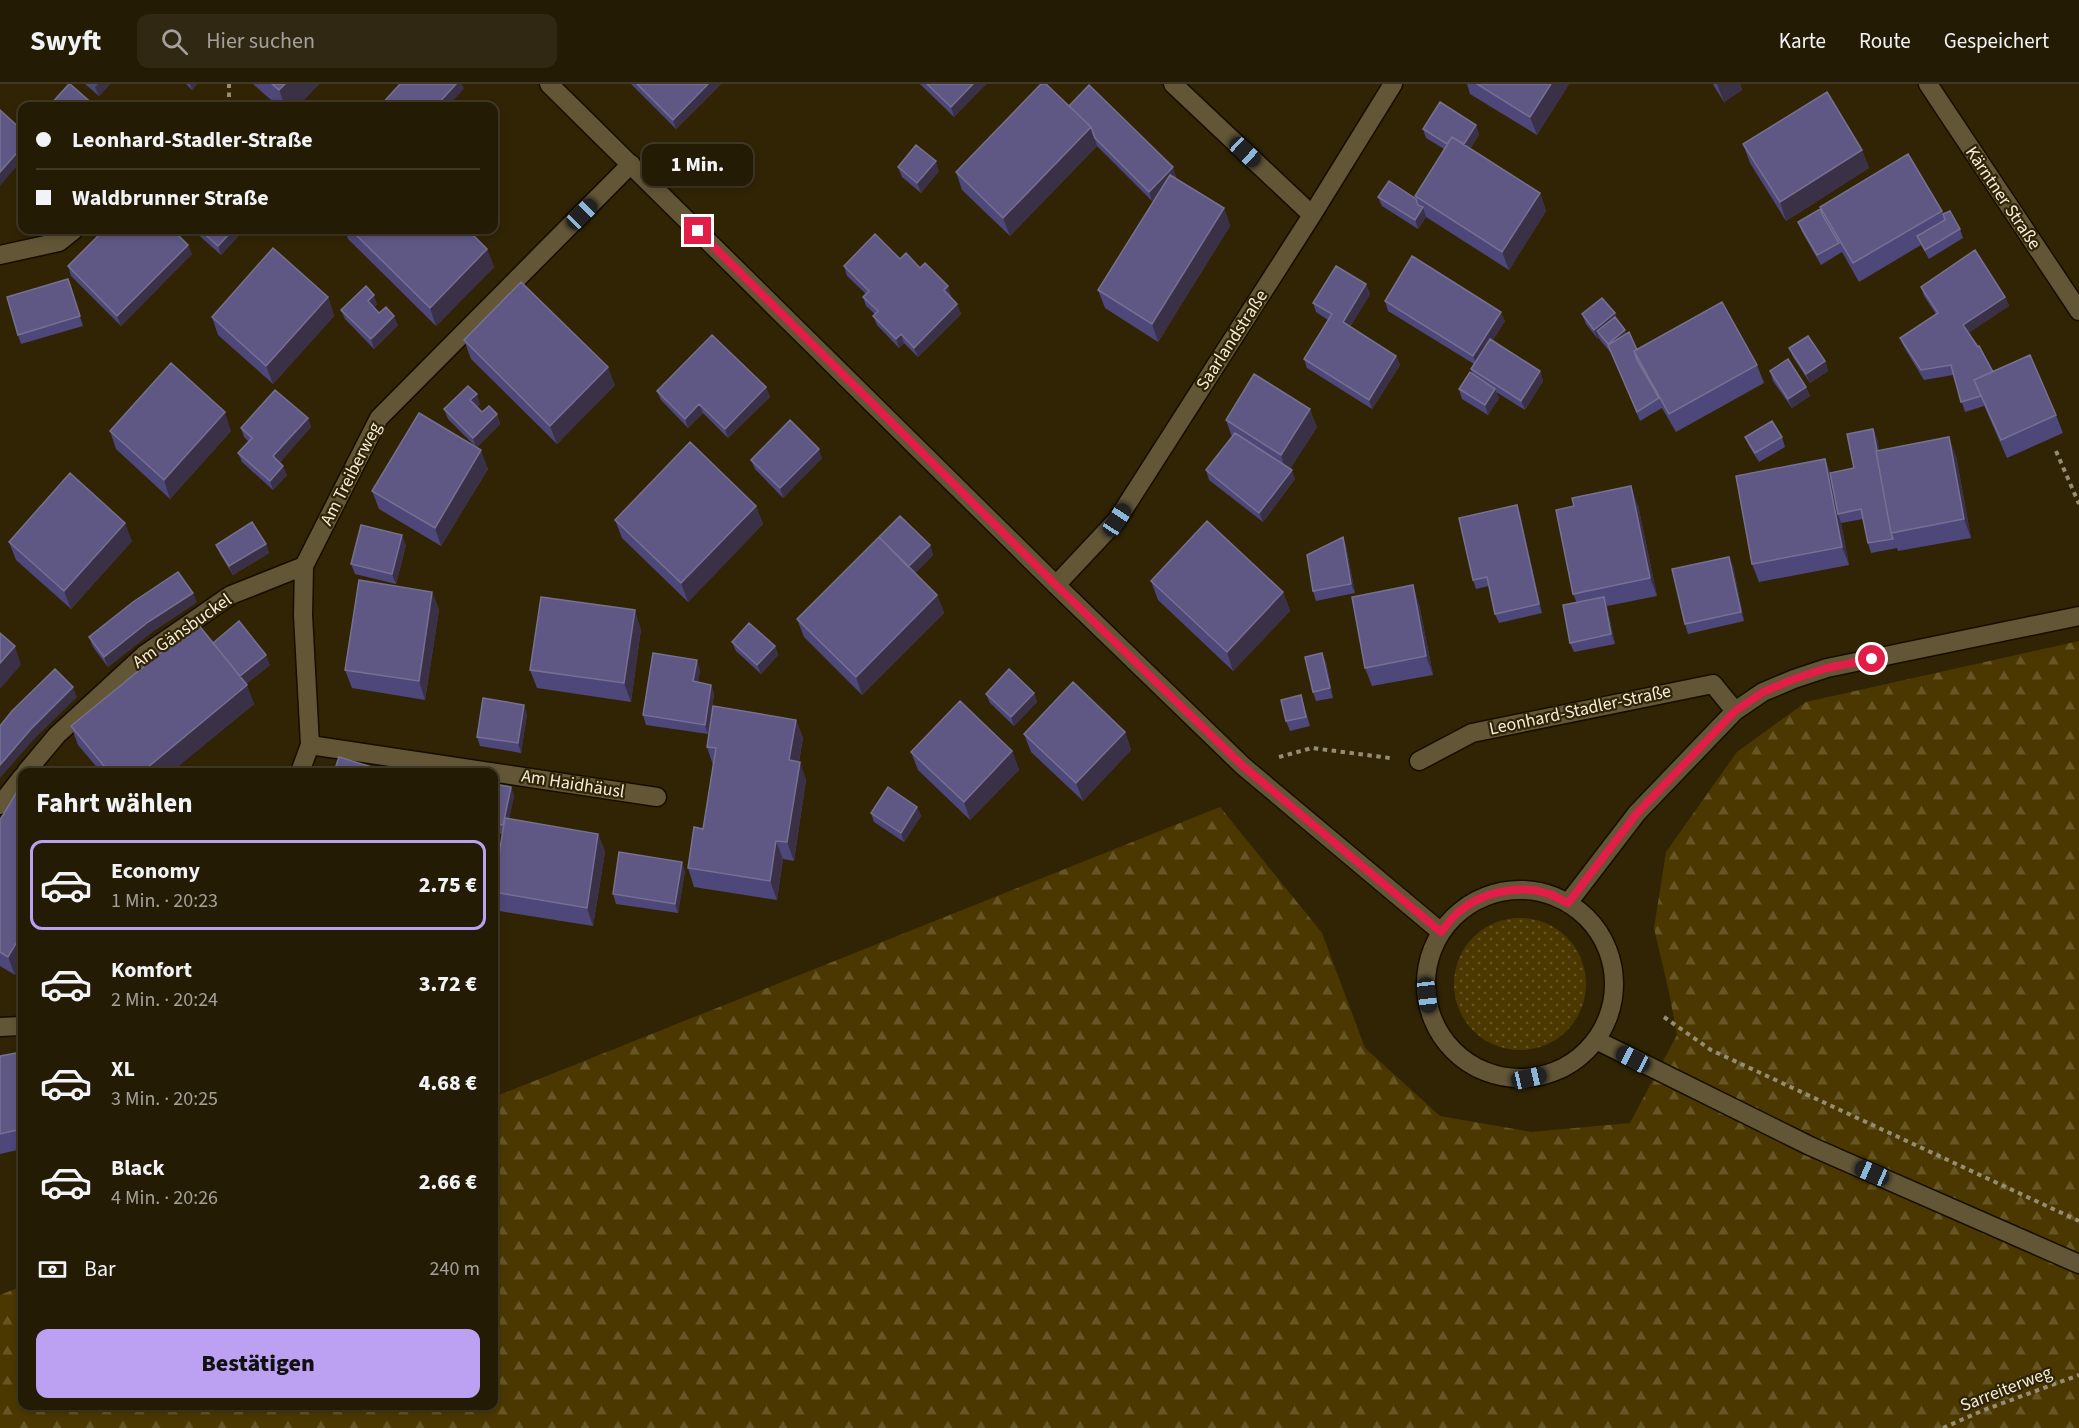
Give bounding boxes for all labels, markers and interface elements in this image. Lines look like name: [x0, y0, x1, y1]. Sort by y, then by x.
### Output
search box: [137, 14, 557, 68]
text: Swyft: [30, 21, 101, 61]
icon: search: [158, 25, 191, 58]
text: Hier suchen: [206, 25, 315, 57]
text: Karte: [1779, 26, 1826, 56]
text: Route: [1859, 26, 1911, 56]
text: Gespeichert: [1944, 26, 2049, 56]
text: Leonhard-Stadler-Straße: [72, 124, 313, 156]
car: [1226, 133, 1264, 171]
street label: Kärntner Straße: [1959, 141, 2047, 255]
callout: 1 Min.: [642, 144, 754, 186]
text: 1 Min.: [671, 151, 724, 179]
text: Waldbrunner Straße: [72, 182, 269, 214]
car: [563, 195, 601, 233]
route end: [684, 217, 711, 244]
street label: Saarlandstraße: [1190, 285, 1274, 395]
street label: Am Treiberweg: [314, 418, 388, 530]
car: [1100, 500, 1134, 540]
street label: Am Gänsbuckel: [127, 588, 237, 674]
route start: [1858, 645, 1885, 672]
street label: Leonhard-Stadler-Straße: [1487, 678, 1673, 741]
street label: Am Haidhäusl: [520, 763, 626, 805]
text: Fahrt wählen: [36, 784, 193, 823]
text: Economy: [111, 855, 200, 887]
icon: car: [39, 858, 93, 912]
text: 2.75 €: [419, 869, 477, 901]
text: 1 Min. · 20:23: [111, 887, 218, 915]
text: Komfort: [111, 954, 192, 986]
icon: car: [39, 957, 93, 1011]
text: 3.72 €: [419, 968, 477, 1000]
car: [1416, 976, 1438, 1014]
text: 2 Min. · 20:24: [111, 986, 218, 1014]
car: [1613, 1043, 1653, 1075]
text: XL: [111, 1053, 135, 1085]
icon: car: [39, 1056, 93, 1110]
car: [1509, 1065, 1549, 1091]
text: 4.68 €: [419, 1067, 477, 1099]
text: 3 Min. · 20:25: [111, 1085, 218, 1113]
text: Black: [111, 1152, 165, 1184]
icon: car: [39, 1155, 93, 1209]
car: [1852, 1157, 1892, 1189]
text: 2.66 €: [419, 1166, 477, 1198]
text: 4 Min. · 20:26: [111, 1184, 218, 1212]
icon: cash: [36, 1253, 69, 1286]
text: Bar: [84, 1253, 116, 1285]
text: 240 m: [430, 1255, 480, 1283]
button: Bestätigen: [36, 1329, 480, 1398]
street label: Sarreiterweg: [1957, 1360, 2055, 1418]

